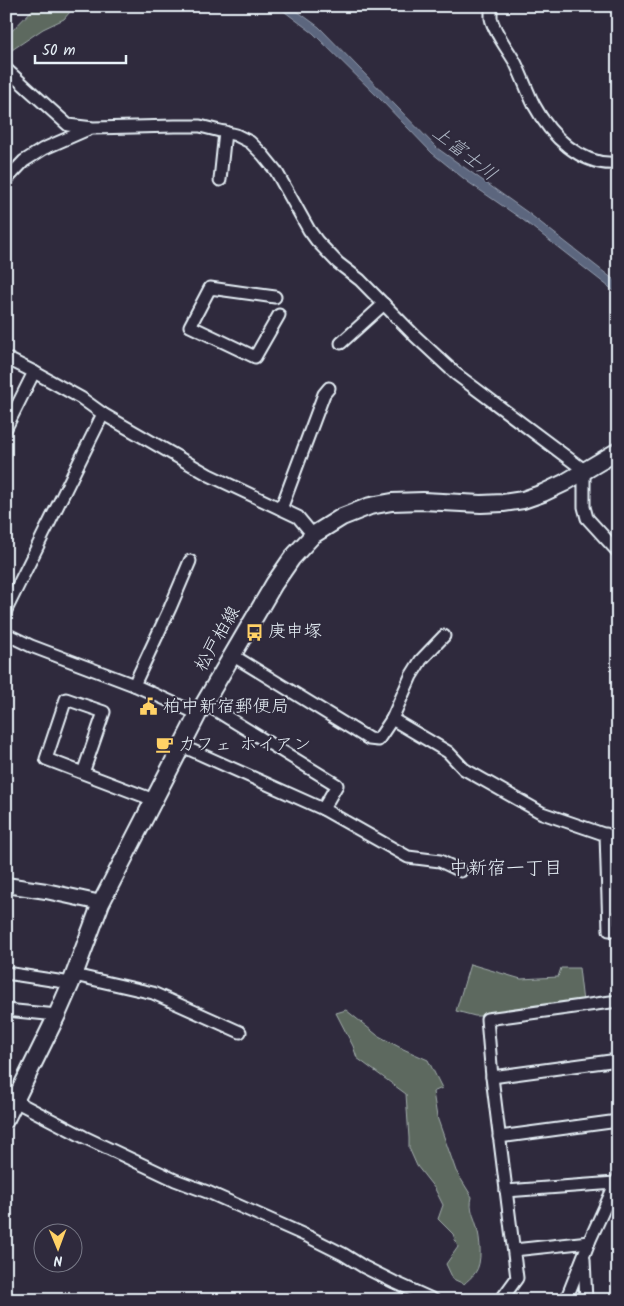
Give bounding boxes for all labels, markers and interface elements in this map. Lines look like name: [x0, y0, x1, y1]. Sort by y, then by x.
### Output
scale bar: [35, 32, 126, 64]
text: 50 m: [42, 39, 76, 63]
water label: 上富士川: [425, 119, 503, 189]
street label: 松戸柏線: [187, 601, 249, 677]
place label: 庚申塚: [268, 618, 322, 647]
bus stop icon: 庚申塚: [244, 622, 264, 642]
place label: 柏中新宿郵便局: [163, 693, 289, 722]
public building icon: 柏中新宿郵便局: [139, 697, 159, 717]
place label: カフェ ホイアン: [178, 731, 311, 760]
cafe icon: カフェ ホイアン: [154, 735, 174, 755]
district label: 中新宿一丁目: [449, 854, 563, 884]
north arrow: [32, 1224, 82, 1274]
text: N: [53, 1249, 63, 1271]

